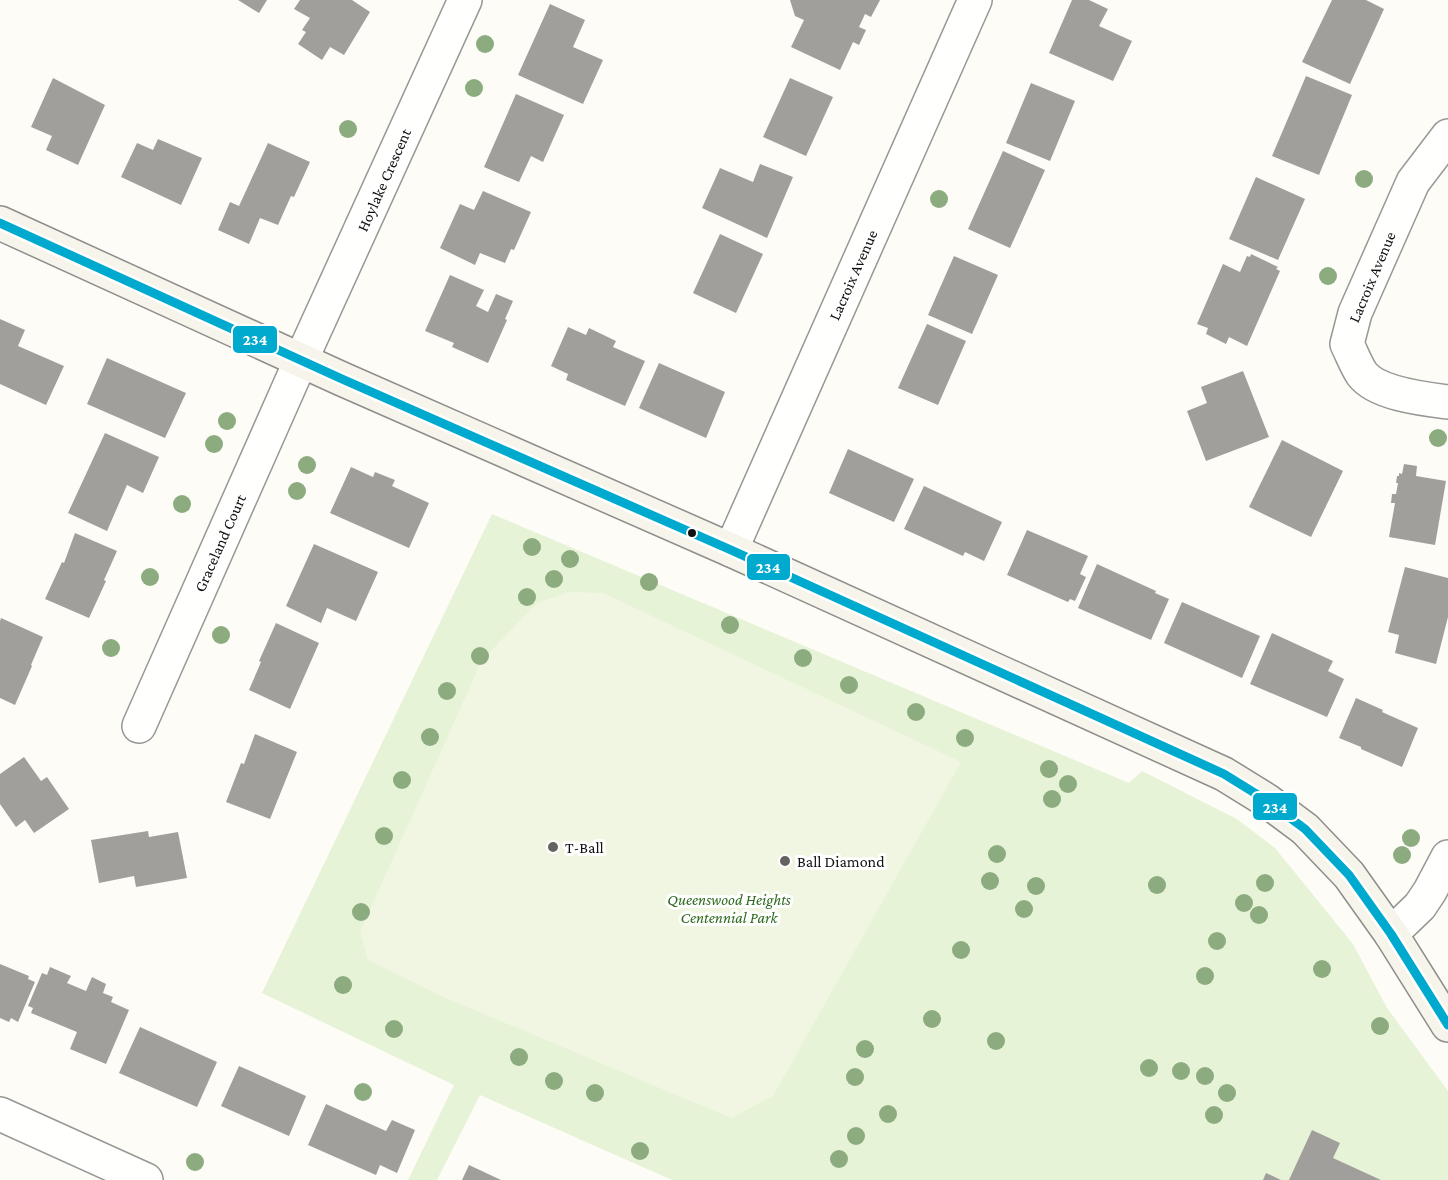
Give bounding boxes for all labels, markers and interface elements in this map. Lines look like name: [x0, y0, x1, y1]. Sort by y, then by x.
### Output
street label: Hoylake Crescent: [354, 125, 415, 234]
street label: Lacroix Avenue: [825, 227, 881, 323]
street label: Lacroix Avenue: [1345, 229, 1399, 325]
line badge: 234: [232, 325, 278, 354]
text: 234: [243, 331, 268, 348]
street label: Graceland Court: [191, 491, 249, 594]
unlabelled marker: [686, 527, 698, 539]
line badge: 234: [746, 553, 791, 581]
text: 234: [756, 559, 781, 576]
line badge: 234: [1252, 792, 1298, 821]
text: 234: [1263, 799, 1288, 816]
place label: T-Ball: [565, 839, 604, 856]
marker: T-Ball: [546, 840, 560, 854]
place label: Ball Diamond: [797, 853, 885, 870]
marker: Ball Diamond: [778, 854, 792, 868]
park label: Queenswood Heights Centennial Park: [667, 891, 791, 926]

